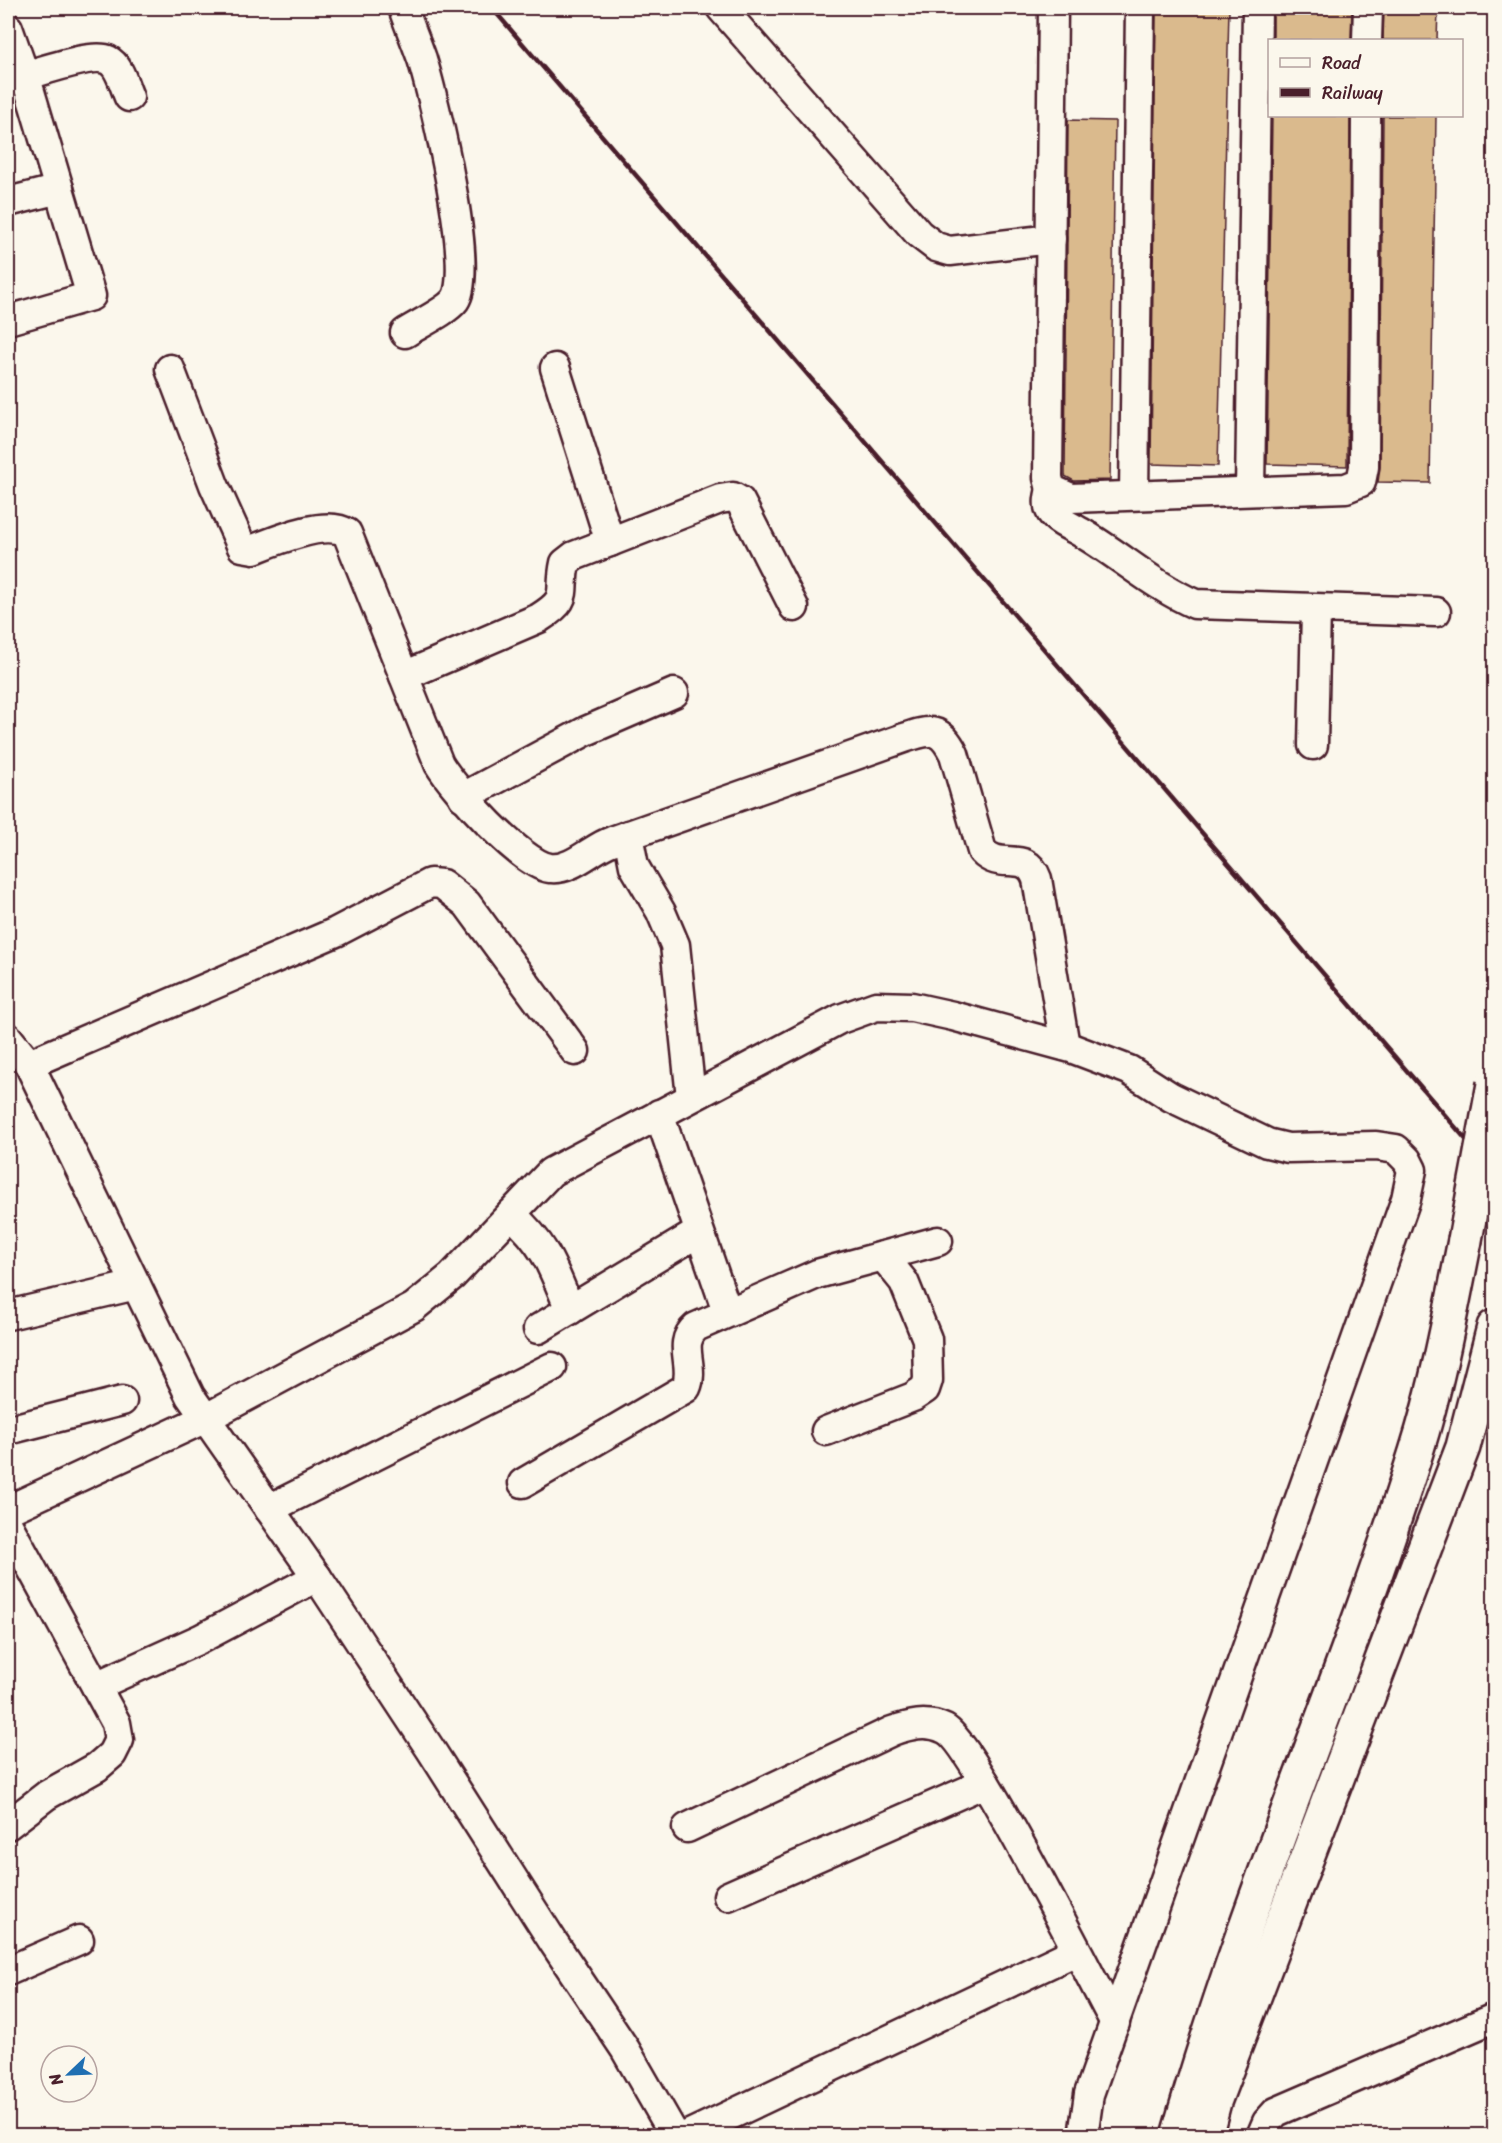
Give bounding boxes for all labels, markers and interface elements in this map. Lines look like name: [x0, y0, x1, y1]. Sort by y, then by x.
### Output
legend: [1268, 39, 1463, 117]
text: Road: [1322, 47, 1362, 79]
text: Railway: [1322, 77, 1384, 109]
north arrow: [39, 2044, 99, 2104]
text: N: [40, 2068, 72, 2091]

